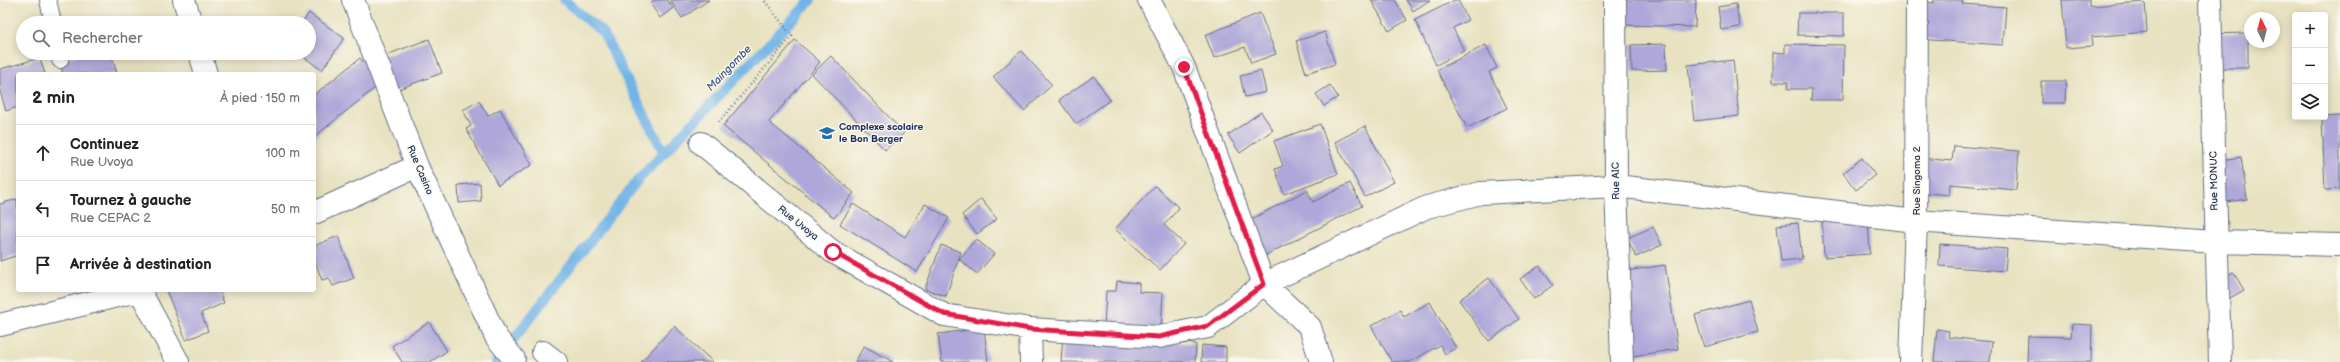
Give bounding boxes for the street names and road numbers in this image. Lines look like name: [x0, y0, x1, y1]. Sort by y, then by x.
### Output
street label: Rue Casino: [404, 143, 436, 197]
street label: Rue Singoma 2: [1911, 146, 1923, 216]
street label: Rue MONUC: [2207, 151, 2221, 211]
street label: Rue AIC: [1610, 162, 1622, 200]
street label: Rue Uvoya: [775, 203, 821, 243]

